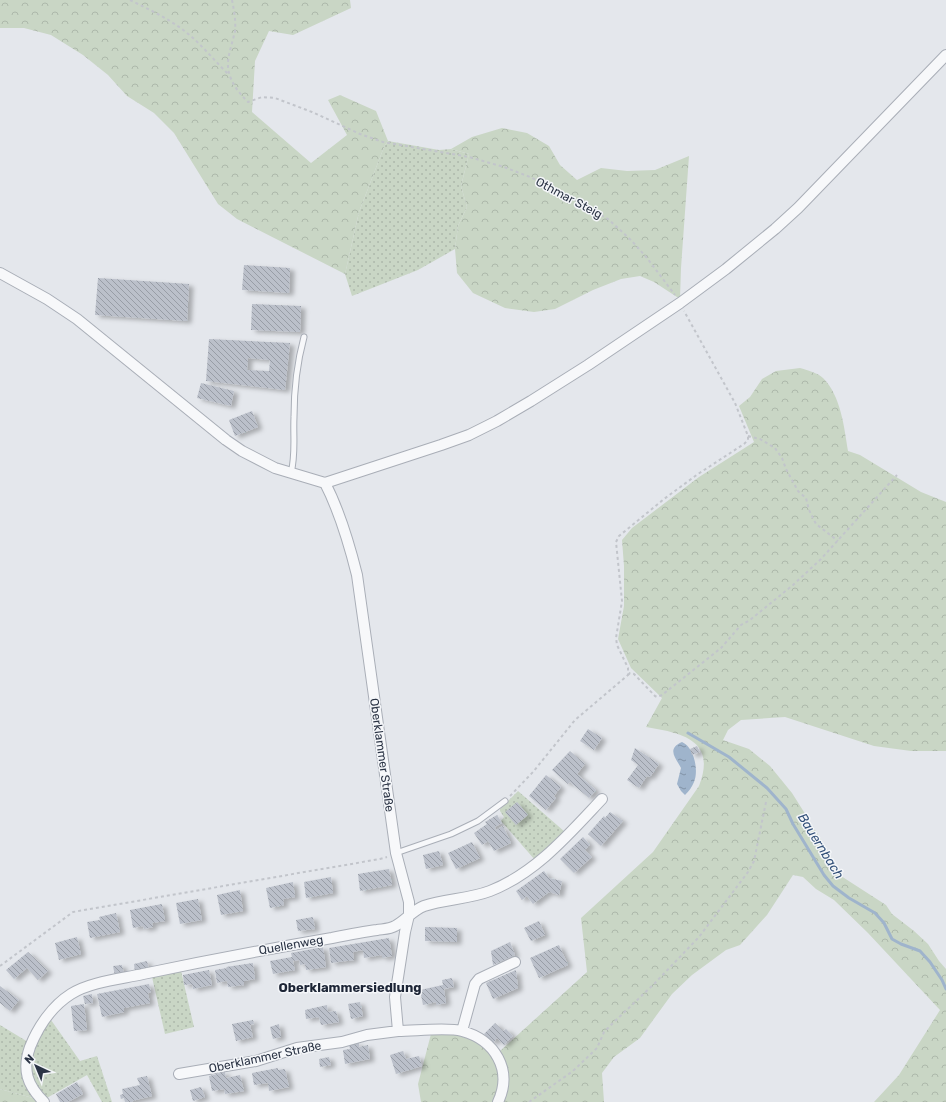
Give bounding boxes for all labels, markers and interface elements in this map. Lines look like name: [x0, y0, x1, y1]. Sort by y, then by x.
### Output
street label: Othmar Steig: [533, 175, 605, 221]
street label: Oberklammer Straße: [367, 697, 397, 813]
water label: Bauernbach: [795, 810, 847, 882]
street label: Quellenweg: [258, 932, 324, 958]
district label: Oberklammersiedlung: [278, 980, 422, 995]
street label: Oberklammer Straße: [207, 1038, 323, 1076]
north arrow: [16, 1046, 56, 1086]
text: N: [22, 1052, 37, 1067]

